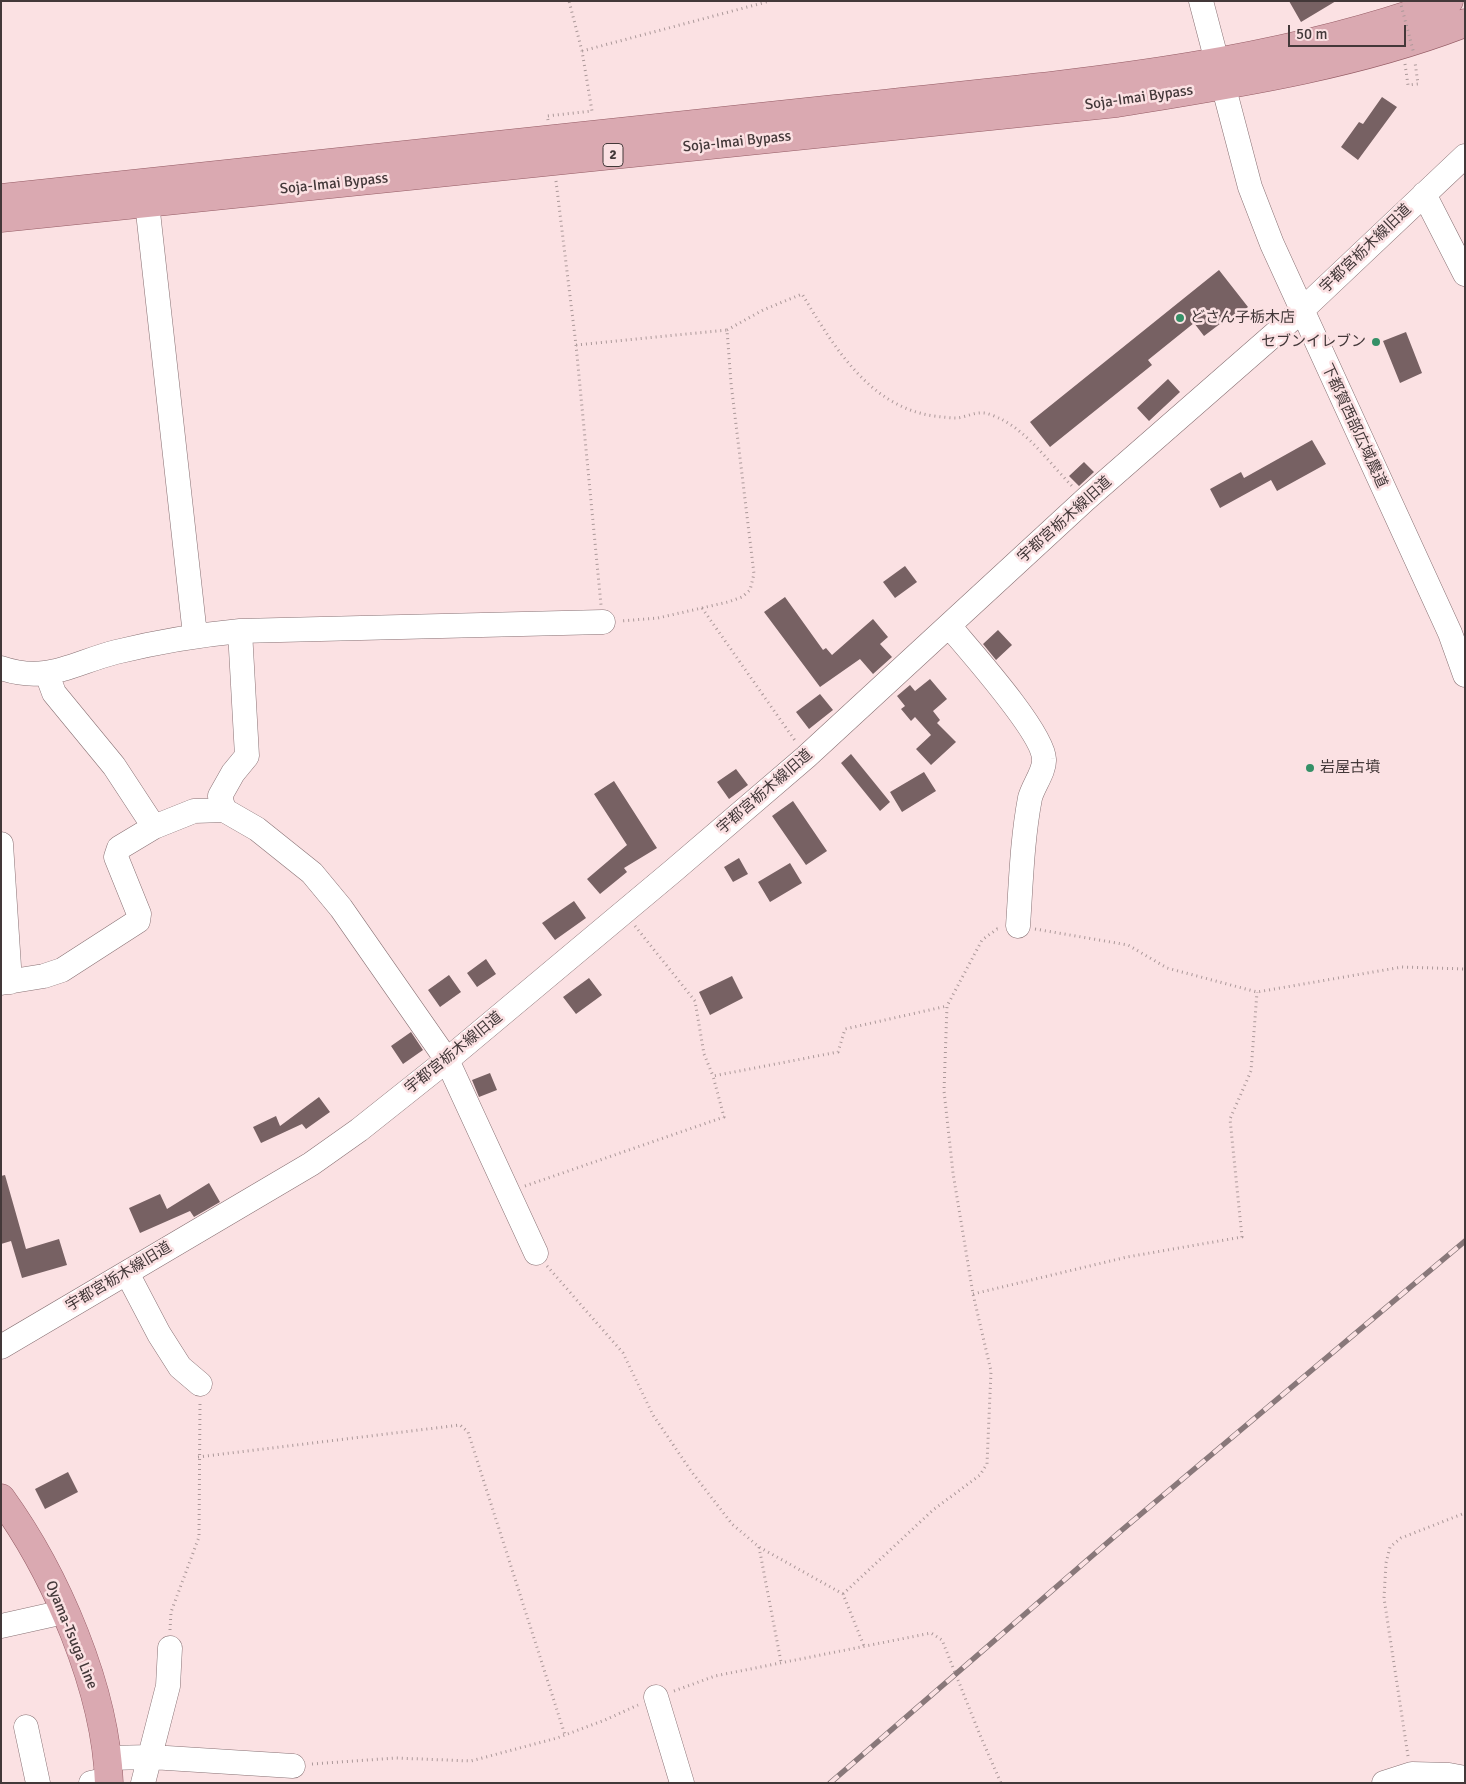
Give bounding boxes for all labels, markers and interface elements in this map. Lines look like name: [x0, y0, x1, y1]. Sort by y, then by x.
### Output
scale bar: [1291, 15, 1408, 47]
text: 50 m: [1296, 25, 1327, 43]
street label: Soja-Imai Bypass: [1084, 81, 1194, 115]
street label: Soja-Imai Bypass: [682, 127, 792, 157]
road number: 2: [603, 144, 623, 166]
street label: Soja-Imai Bypass: [279, 169, 389, 199]
street label: 宇都宮栃木線旧道: [1317, 201, 1415, 297]
place label: どさん子栃木店: [1190, 309, 1295, 327]
marker: どさん子栃木店: [1174, 312, 1186, 324]
place label: セブンイレブン: [1261, 333, 1366, 351]
marker: セブンイレブン: [1370, 336, 1382, 348]
street label: 下都賀西部広域農道: [1317, 361, 1391, 491]
street label: 宇都宮栃木線旧道: [1014, 473, 1116, 567]
street label: 宇都宮栃木線旧道: [714, 746, 816, 838]
place label: 岩屋古墳: [1320, 759, 1380, 777]
marker: 岩屋古墳: [1304, 762, 1316, 774]
street label: 宇都宮栃木線旧道: [402, 1008, 506, 1098]
street label: 宇都宮栃木線旧道: [63, 1238, 175, 1316]
street label: Oyama-Tsuga Line: [41, 1578, 101, 1692]

